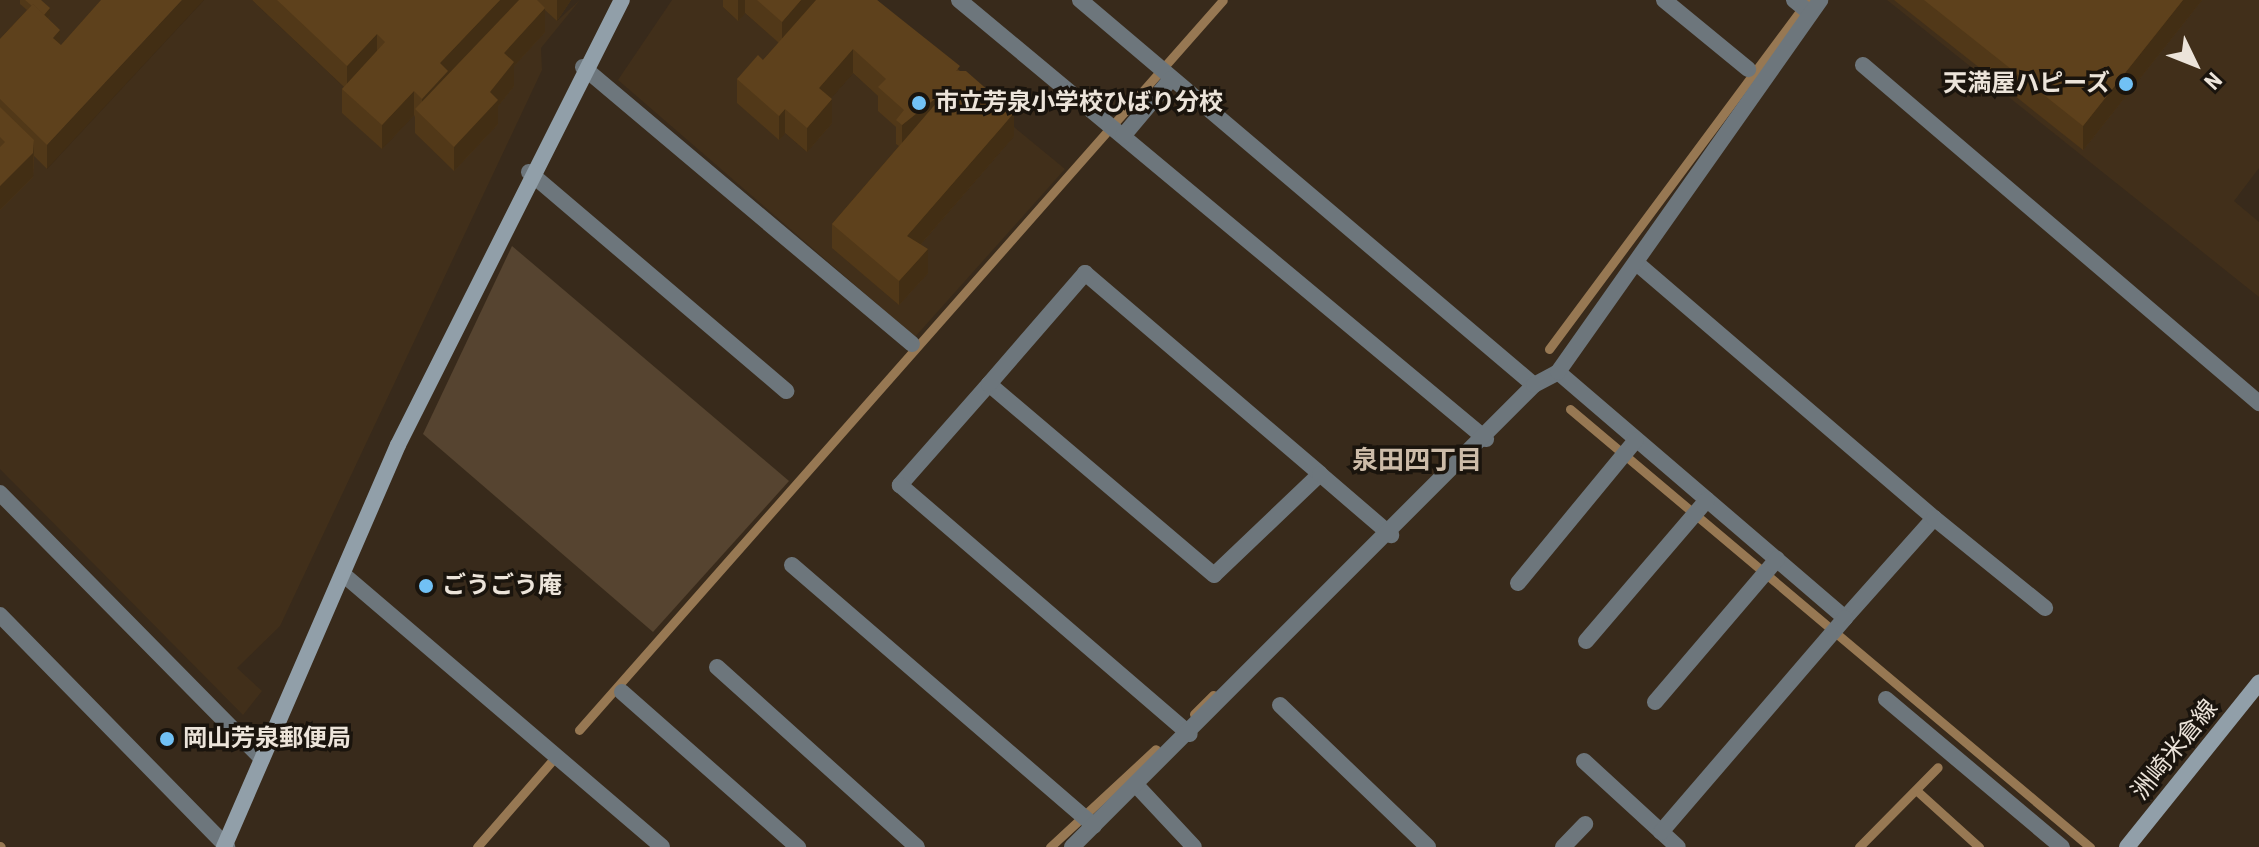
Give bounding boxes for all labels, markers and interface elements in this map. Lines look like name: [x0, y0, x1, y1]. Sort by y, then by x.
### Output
north arrow: [2155, 24, 2235, 104]
text: N: [2199, 67, 2227, 94]
place label: 天満屋ハピーズ: [1942, 70, 2110, 98]
marker: 天満屋ハピーズ: [2117, 75, 2135, 93]
place label: 市立芳泉小学校ひばり分校: [935, 89, 1223, 117]
marker: 市立芳泉小学校ひばり分校: [910, 94, 928, 112]
district label: 泉田四丁目: [1352, 445, 1482, 477]
place label: ごうごう庵: [442, 572, 562, 600]
marker: ごうごう庵: [417, 577, 435, 595]
street label: 洲崎米倉線: [2126, 694, 2224, 806]
place label: 岡山芳泉郵便局: [183, 725, 351, 753]
marker: 岡山芳泉郵便局: [158, 730, 176, 748]

